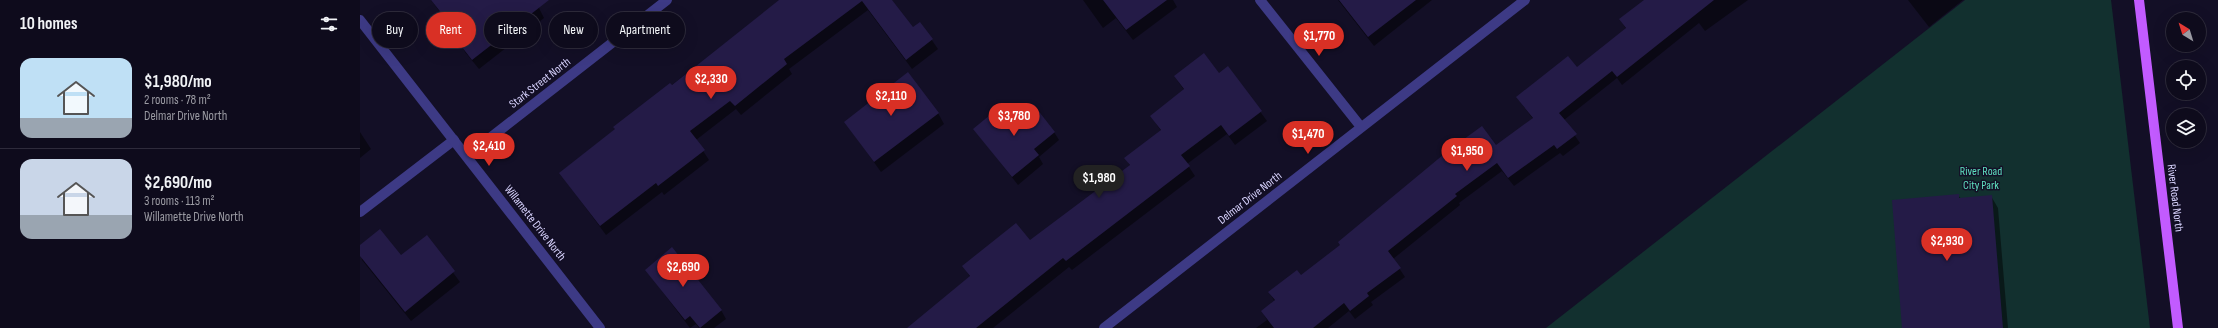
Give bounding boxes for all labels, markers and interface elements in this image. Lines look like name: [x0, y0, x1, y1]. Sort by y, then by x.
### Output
chip: Buy: [372, 12, 418, 48]
chip: Rent: [426, 12, 476, 48]
chip: Filters: [484, 12, 541, 48]
chip: New: [549, 12, 598, 48]
chip: Apartment: [606, 12, 685, 48]
north arrow: [2166, 12, 2206, 52]
map controls: [2166, 12, 2206, 148]
icon: filters: [318, 13, 340, 35]
text: 10 homes: [20, 14, 77, 34]
pin: $1,770: [1286, 23, 1352, 57]
text: $1,770: [1303, 28, 1335, 44]
street label: Stark Street North: [506, 54, 574, 112]
button: locate: [2166, 60, 2206, 100]
pin: $2,330: [678, 66, 744, 100]
text: $2,330: [694, 71, 728, 87]
text: $1,980/mo: [144, 72, 212, 92]
icon: home: [52, 74, 100, 122]
pin: $2,110: [858, 83, 924, 117]
text: $2,110: [875, 88, 907, 104]
text: 2 rooms · 78 m²: [144, 92, 211, 108]
pin: $3,780: [981, 103, 1047, 137]
text: Delmar Drive North: [144, 108, 227, 124]
text: $3,780: [998, 108, 1030, 124]
button: layers: [2166, 108, 2206, 148]
pin: $1,470: [1275, 121, 1341, 155]
text: $1,470: [1292, 126, 1324, 142]
pin: $2,410: [456, 133, 522, 167]
text: $2,410: [473, 138, 505, 154]
pin: $1,950: [1434, 138, 1500, 172]
text: $1,950: [1450, 143, 1484, 159]
street label: River Road North: [2163, 163, 2187, 233]
park label: River Road City Park: [1960, 164, 2002, 193]
pin: $1,980: [1066, 165, 1132, 199]
street label: Delmar Drive North: [1215, 168, 1285, 228]
text: $1,980: [1082, 170, 1116, 186]
text: $2,690/mo: [144, 173, 212, 193]
icon: home: [52, 175, 100, 223]
street label: Willamette Drive North: [501, 182, 569, 264]
text: 3 rooms · 113 m²: [144, 193, 215, 209]
text: Willamette Drive North: [144, 209, 244, 225]
pin: $2,930: [1914, 228, 1980, 262]
text: $2,930: [1930, 233, 1964, 249]
pin: $2,690: [650, 254, 716, 288]
text: $2,690: [666, 259, 700, 275]

